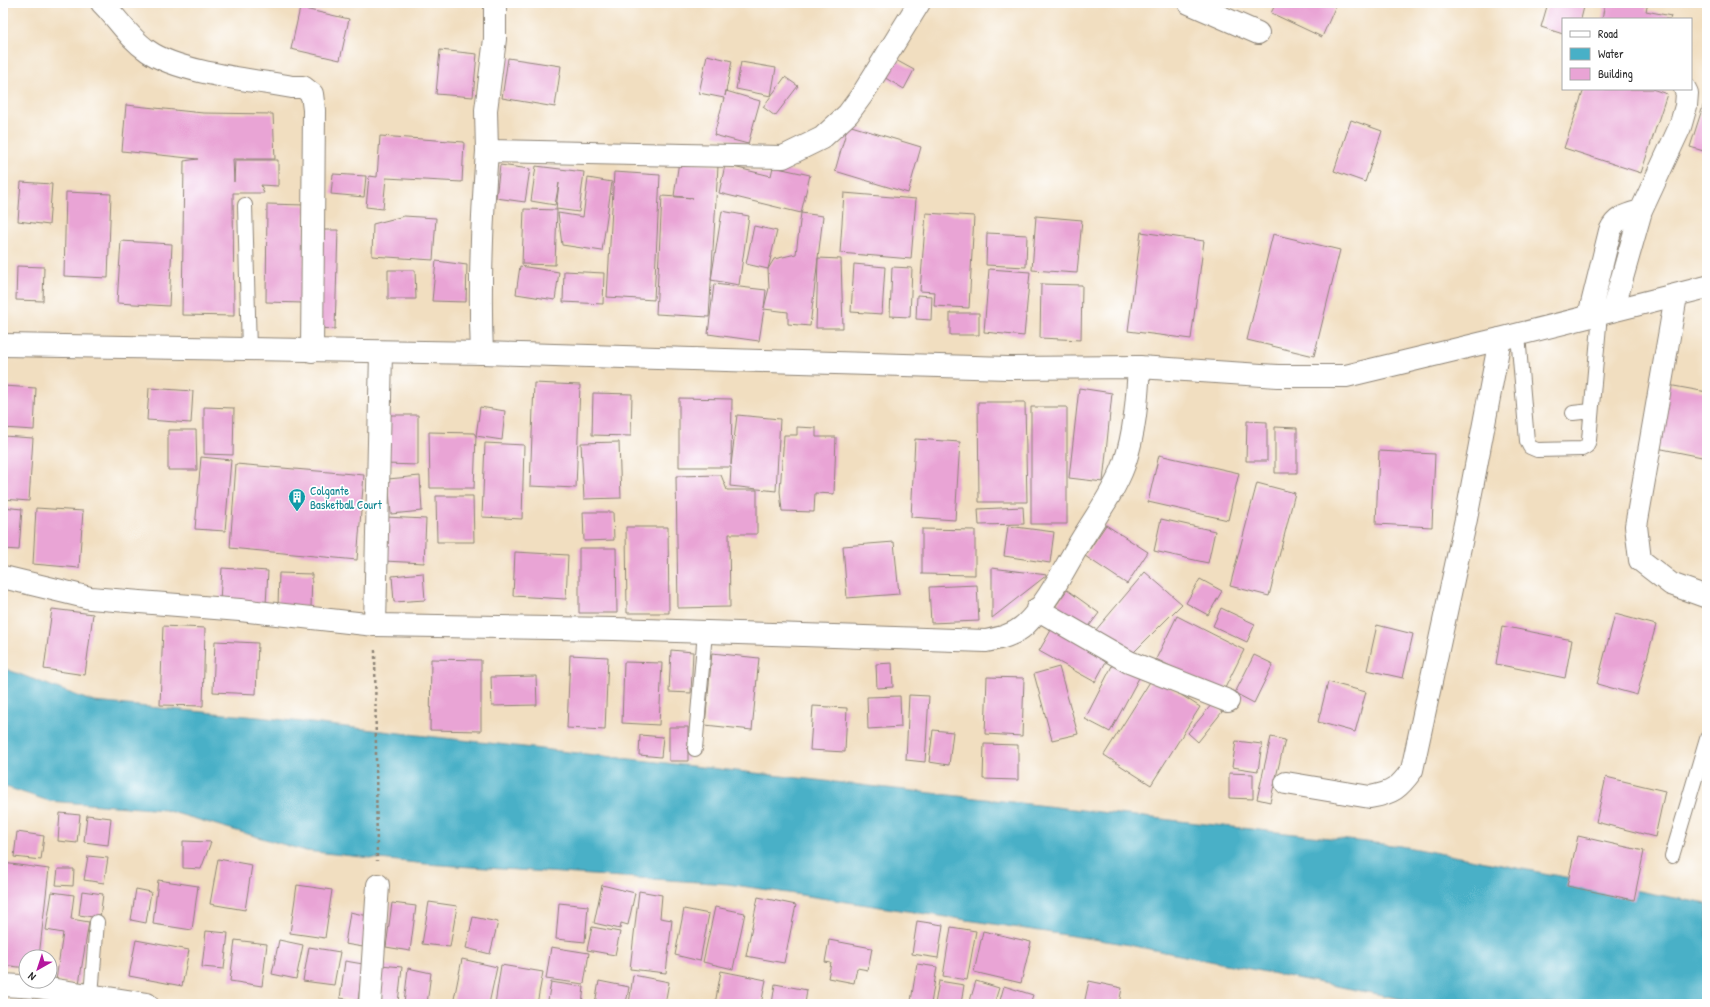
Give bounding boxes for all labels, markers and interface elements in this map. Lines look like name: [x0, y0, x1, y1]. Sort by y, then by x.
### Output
legend: [1562, 18, 1692, 90]
text: Road: [1598, 25, 1618, 42]
text: Water: [1598, 45, 1624, 62]
text: Building: [1598, 65, 1633, 82]
place label: Colgante Basketball Court: [310, 482, 383, 513]
building icon: Colgante Basketball Court: [287, 487, 307, 512]
north arrow: [18, 949, 58, 989]
text: N: [25, 969, 38, 984]

